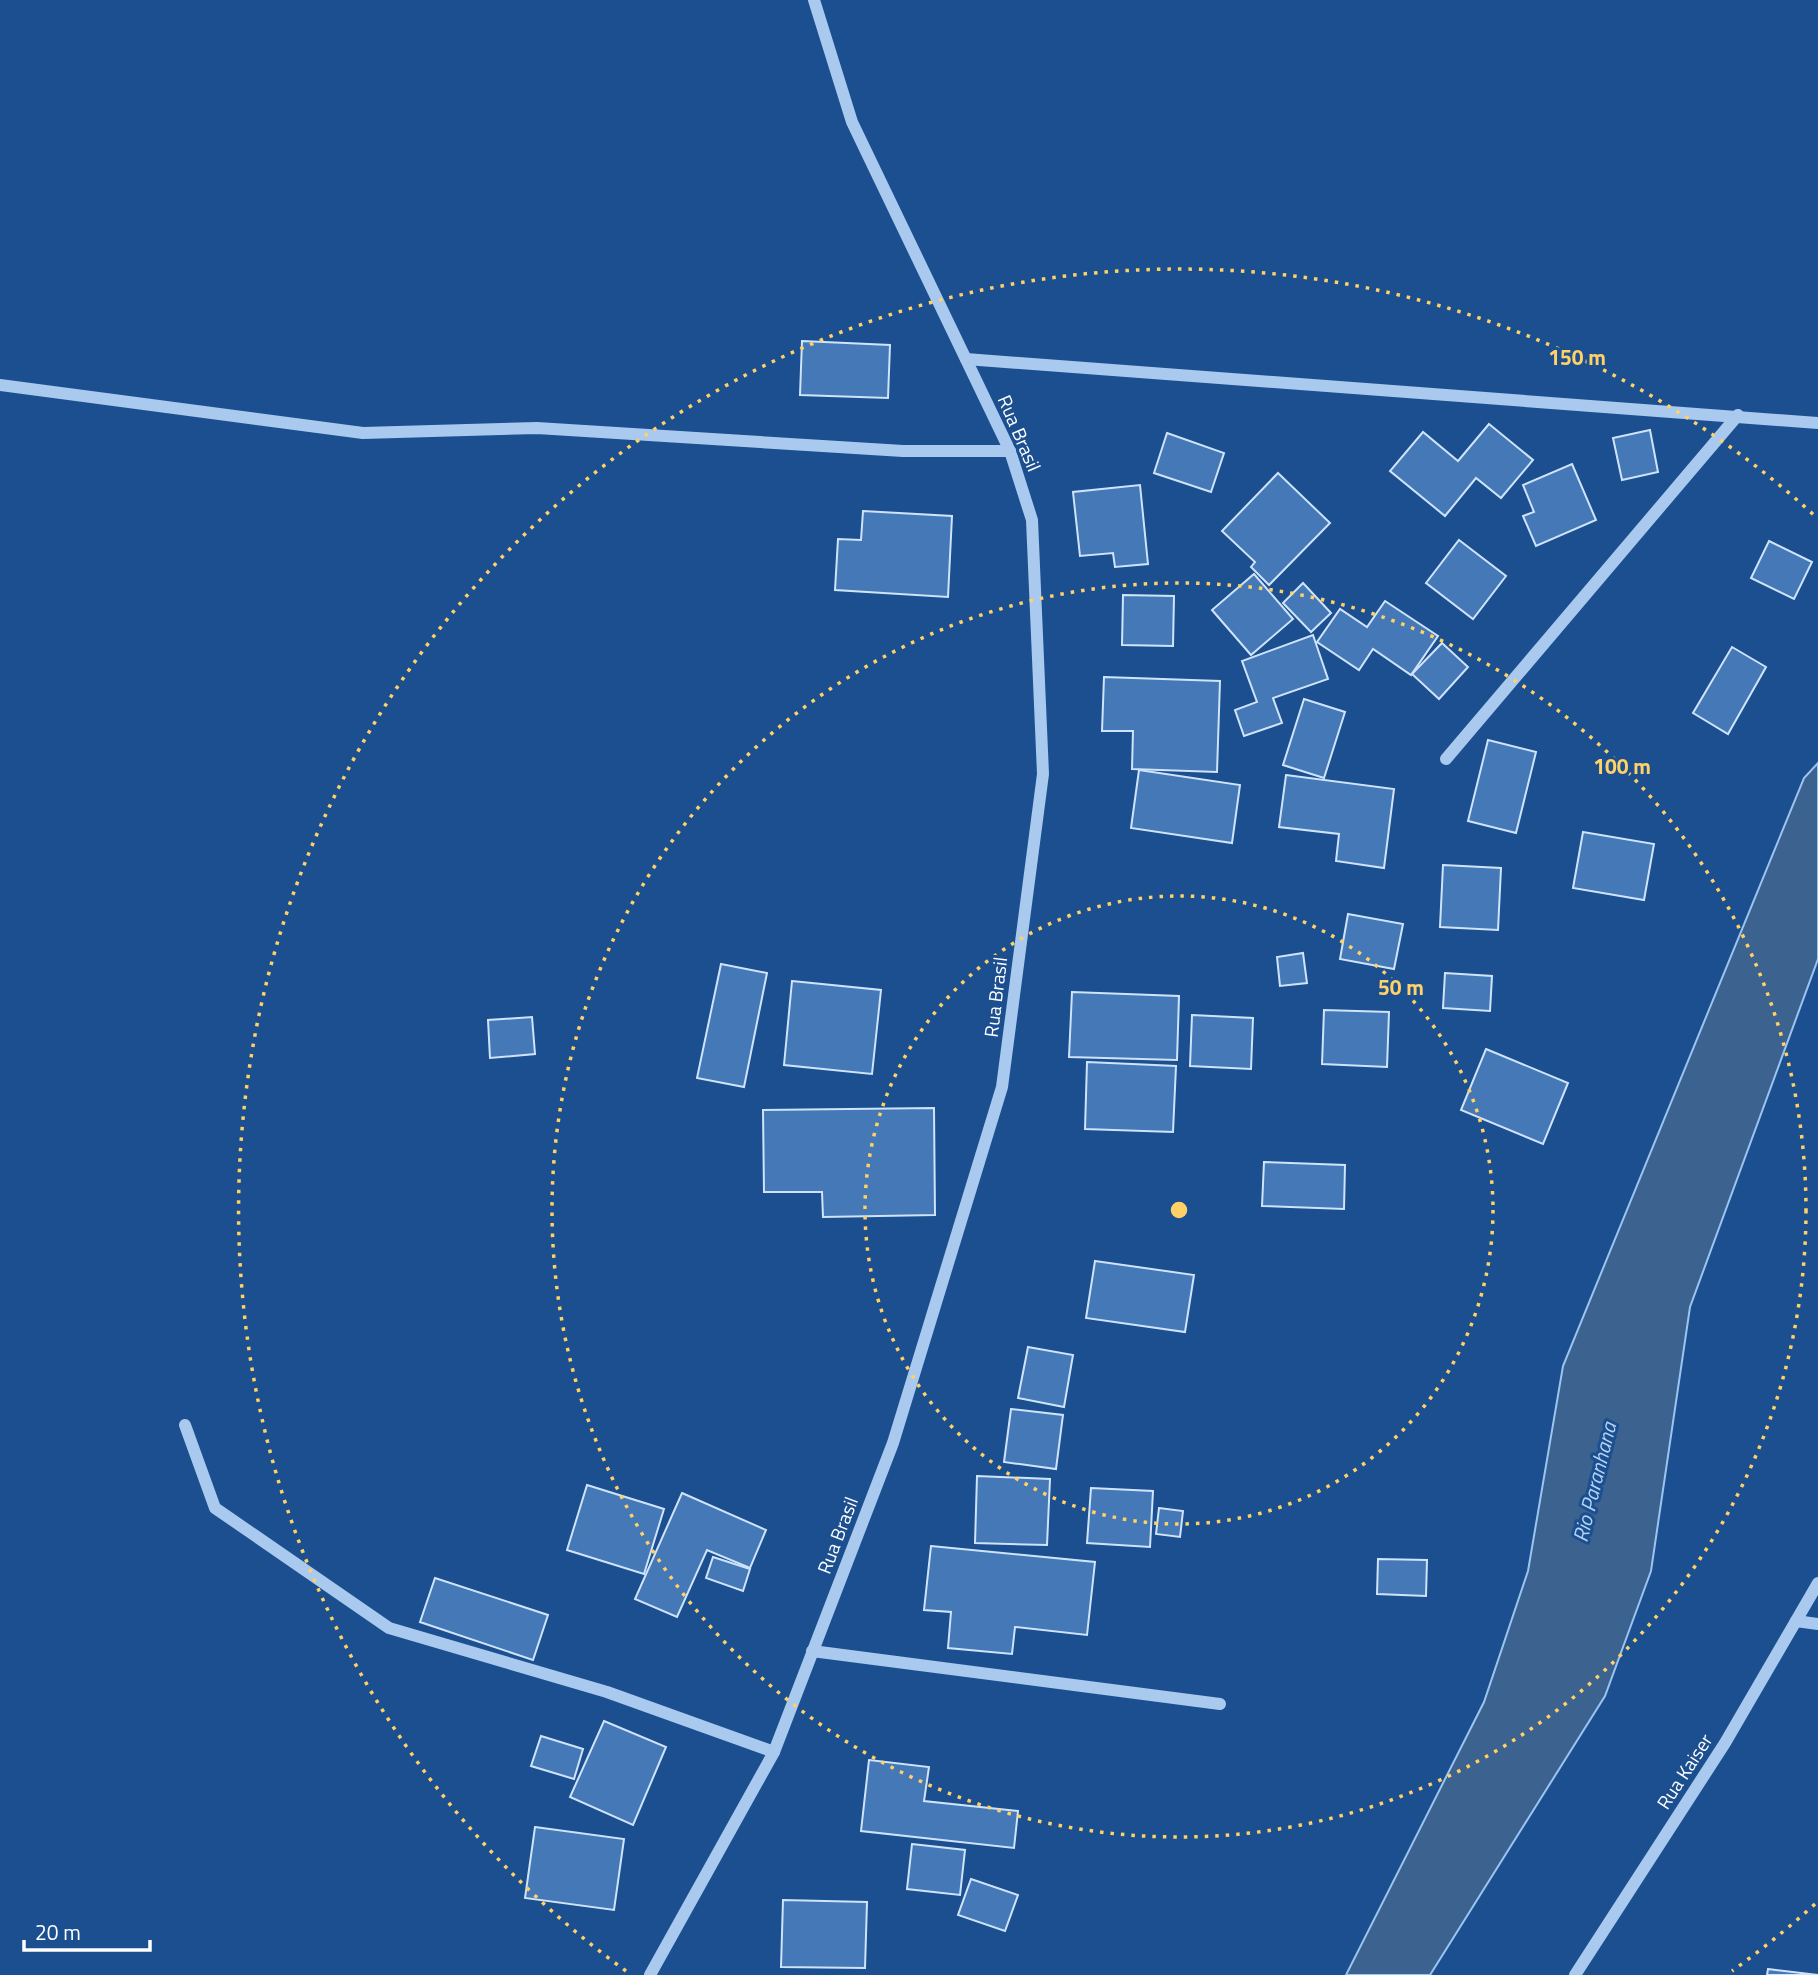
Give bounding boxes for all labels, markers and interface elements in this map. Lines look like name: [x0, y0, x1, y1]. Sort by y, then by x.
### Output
text: 150 m: [1548, 341, 1606, 373]
street label: Rua Brasil: [991, 390, 1049, 476]
text: 100 m: [1593, 750, 1651, 782]
street label: Rua Brasil: [976, 955, 1014, 1039]
text: 50 m: [1378, 971, 1424, 1003]
centre of rings: [1167, 1198, 1191, 1222]
water label: Rio Paranhana: [1564, 1417, 1625, 1545]
street label: Rua Brasil: [809, 1492, 865, 1578]
street label: Rua Kaiser: [1649, 1727, 1720, 1815]
scale bar: [24, 1909, 150, 1953]
text: 20 m: [35, 1916, 81, 1948]

